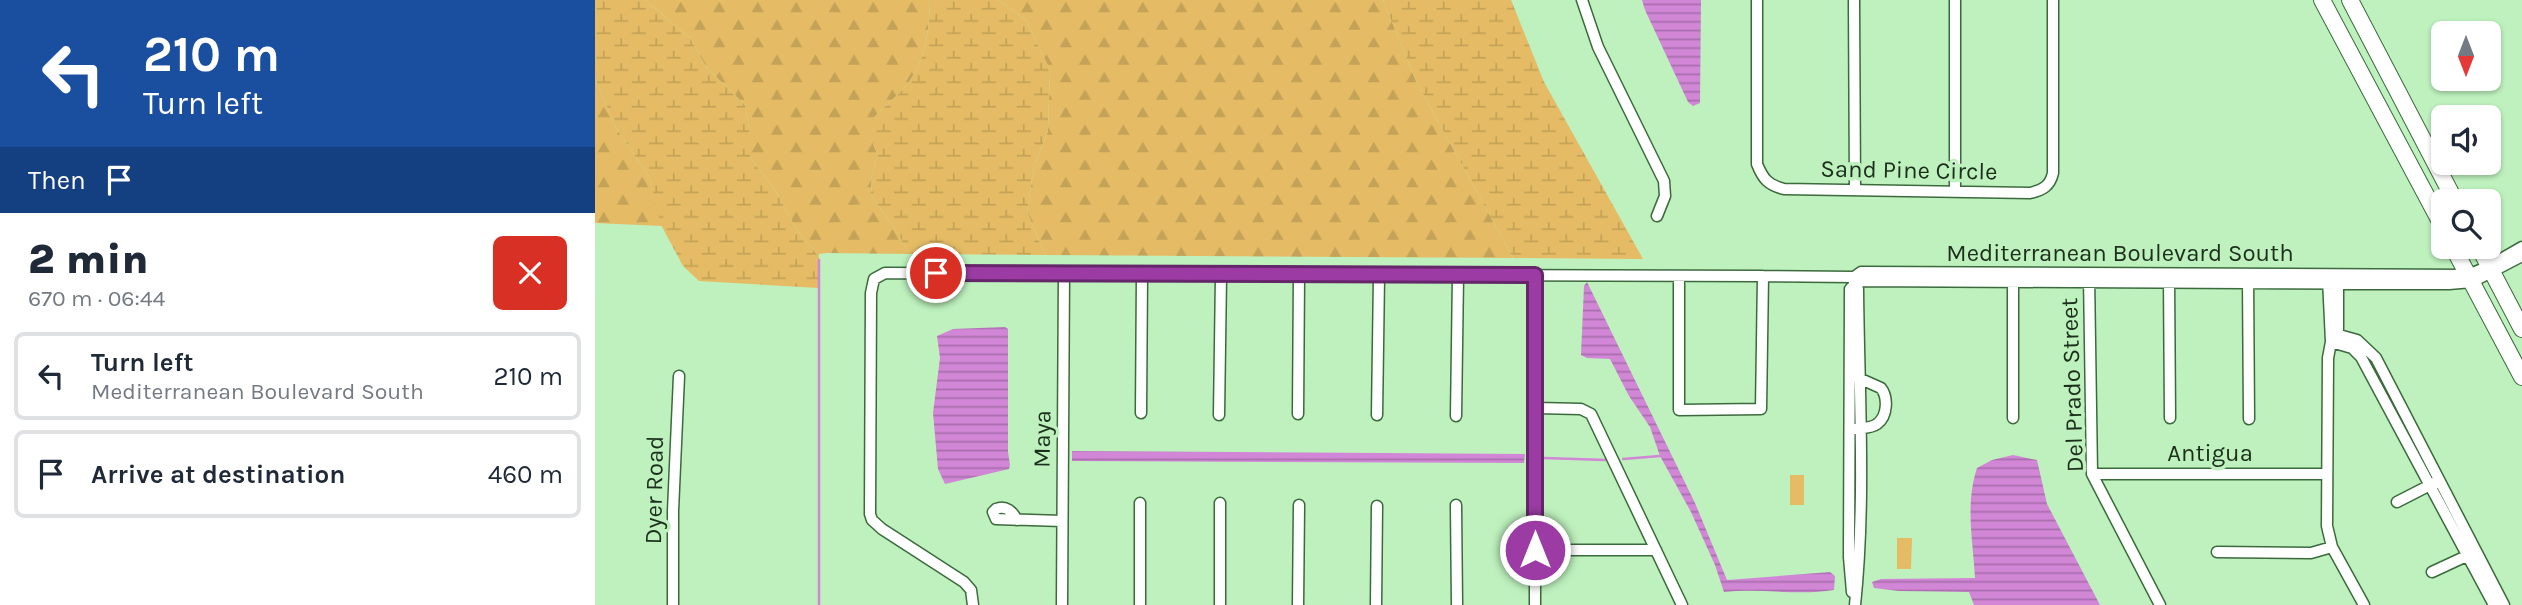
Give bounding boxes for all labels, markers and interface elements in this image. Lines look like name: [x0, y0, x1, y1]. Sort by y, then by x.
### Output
north arrow: [2431, 21, 2501, 91]
map controls: [2431, 21, 2501, 259]
text: 210 m: [143, 26, 280, 83]
icon: left: [28, 28, 119, 119]
text: Turn left: [143, 85, 263, 122]
button: sound: [2431, 105, 2501, 175]
street label: Sand Pine Circle: [1820, 154, 1998, 186]
icon: arrive: [100, 161, 138, 199]
text: Then: [28, 165, 86, 196]
button: search: [2431, 189, 2501, 259]
text: 2 min: [28, 234, 148, 284]
button: close: [493, 236, 567, 310]
street label: Mediterranean Boulevard South: [1946, 239, 2294, 267]
pin: [906, 243, 966, 303]
icon: arrive: [917, 254, 955, 292]
text: 670 m · 06:44: [28, 285, 165, 312]
street label: Del Prado Street: [2055, 297, 2089, 473]
text: Turn left: [91, 347, 193, 378]
icon: left: [32, 357, 70, 395]
text: 210 m: [493, 361, 563, 392]
text: Mediterranean Boulevard South: [91, 378, 424, 405]
street label: Maya: [1027, 410, 1057, 468]
street label: Dyer Road: [639, 435, 669, 545]
street label: Antigua: [2167, 439, 2253, 467]
icon: arrive: [32, 455, 70, 493]
text: Arrive at destination: [91, 459, 345, 490]
text: 460 m: [488, 459, 563, 490]
position arrow: [1498, 513, 1572, 587]

